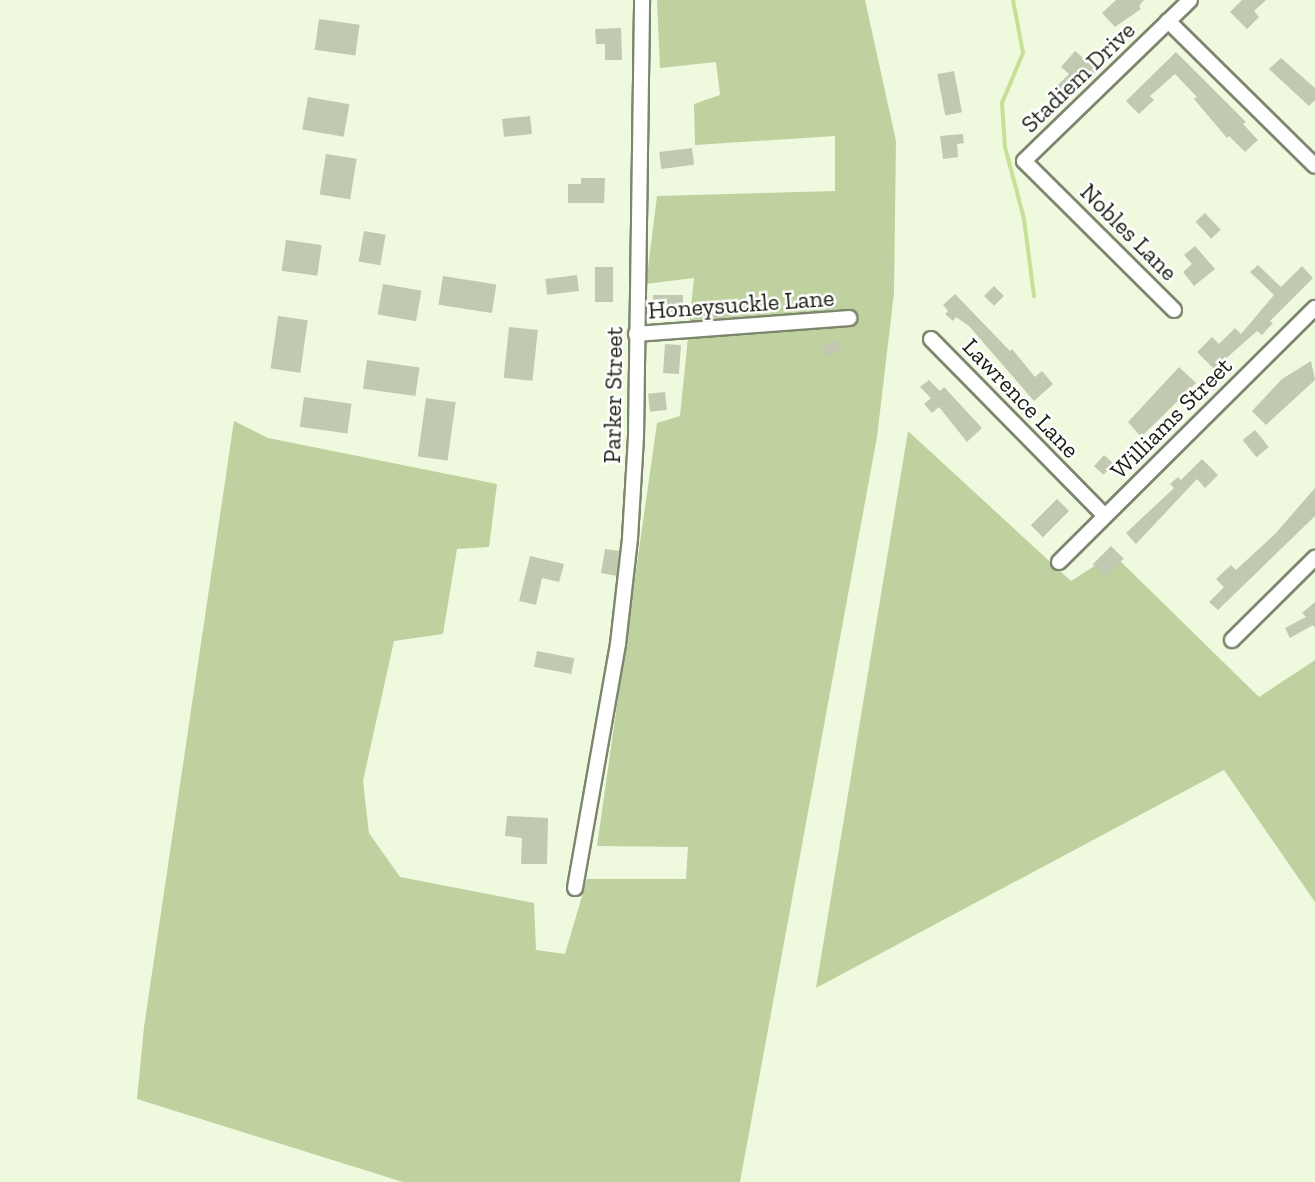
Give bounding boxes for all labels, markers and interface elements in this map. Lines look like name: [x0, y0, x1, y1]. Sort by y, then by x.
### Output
street label: Stadiem Drive: [1015, 16, 1141, 138]
street label: Nobles Lane: [1074, 177, 1184, 287]
street label: Honeysuckle Lane: [647, 283, 835, 325]
street label: Parker Street: [597, 326, 629, 464]
street label: Lawrence Lane: [957, 332, 1085, 464]
street label: Williams Street: [1104, 351, 1238, 485]

